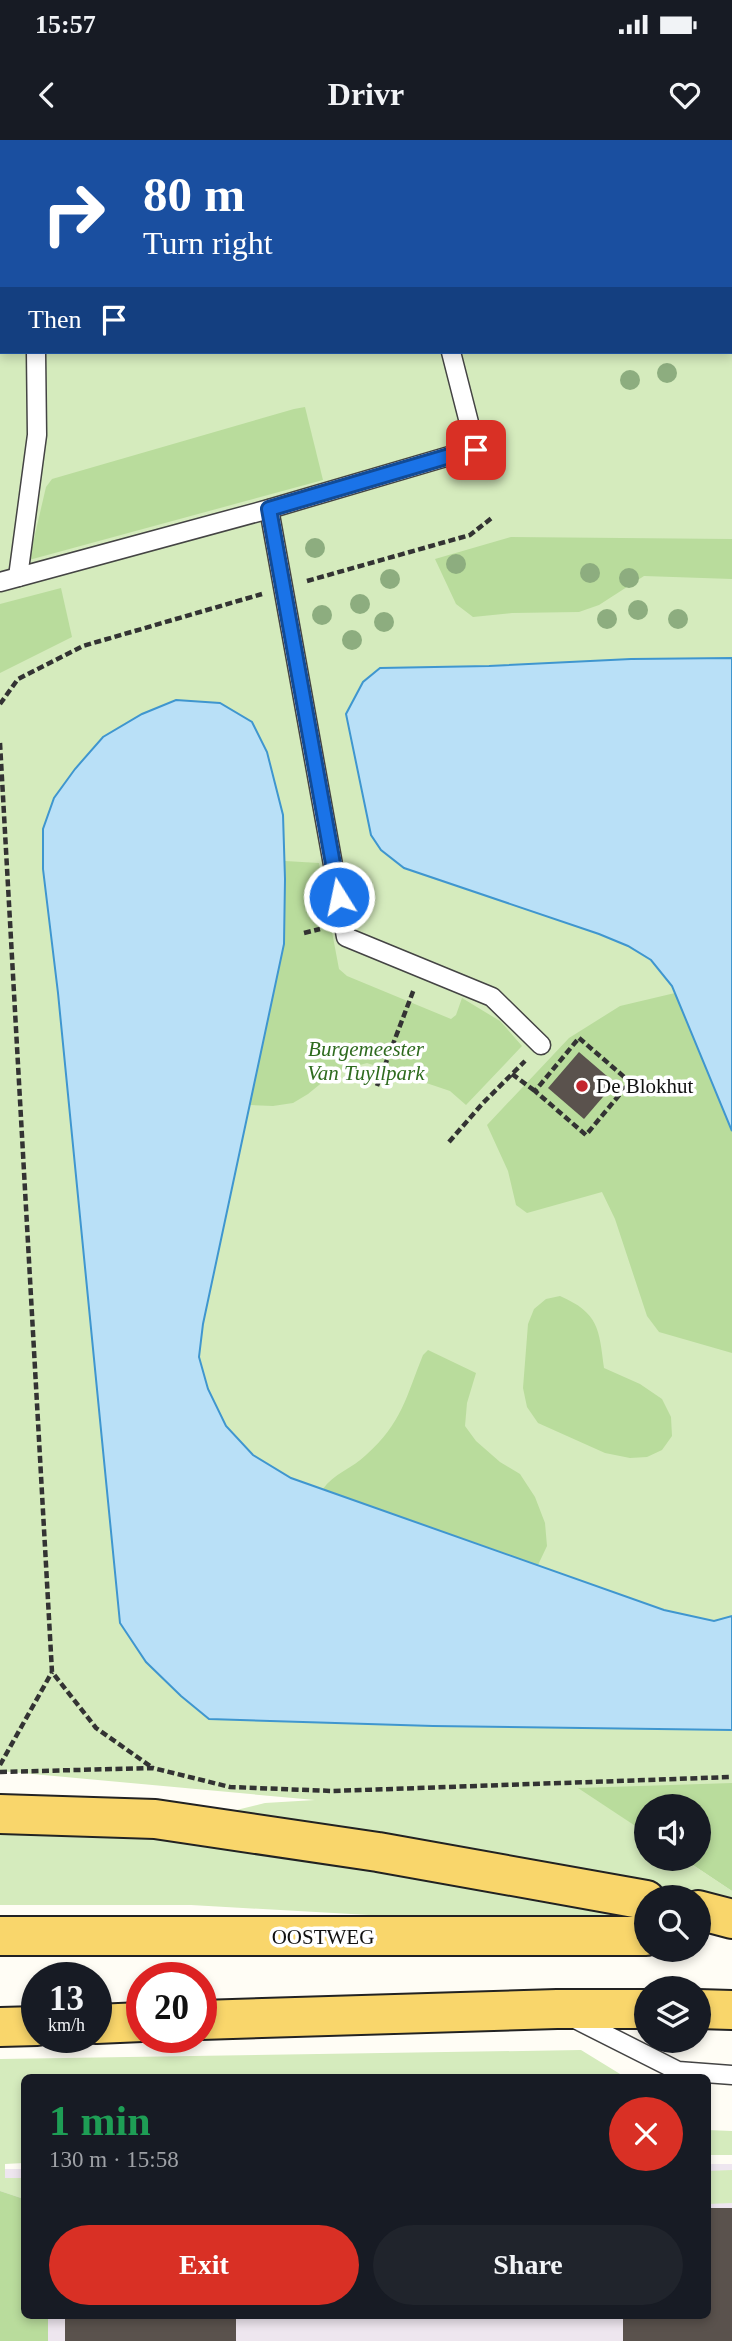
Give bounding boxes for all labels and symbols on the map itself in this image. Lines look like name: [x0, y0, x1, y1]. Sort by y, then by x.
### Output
pin: [446, 420, 506, 480]
position arrow: [302, 860, 376, 934]
park label: Burgemeester Van Tuyllpark: [307, 1037, 425, 1085]
place label: De Blokhut: [596, 1074, 694, 1098]
marker: De Blokhut: [574, 1078, 590, 1094]
street label: OOSTWEG: [272, 1925, 374, 1949]
speed limit sign: 20: [126, 1962, 217, 2053]

